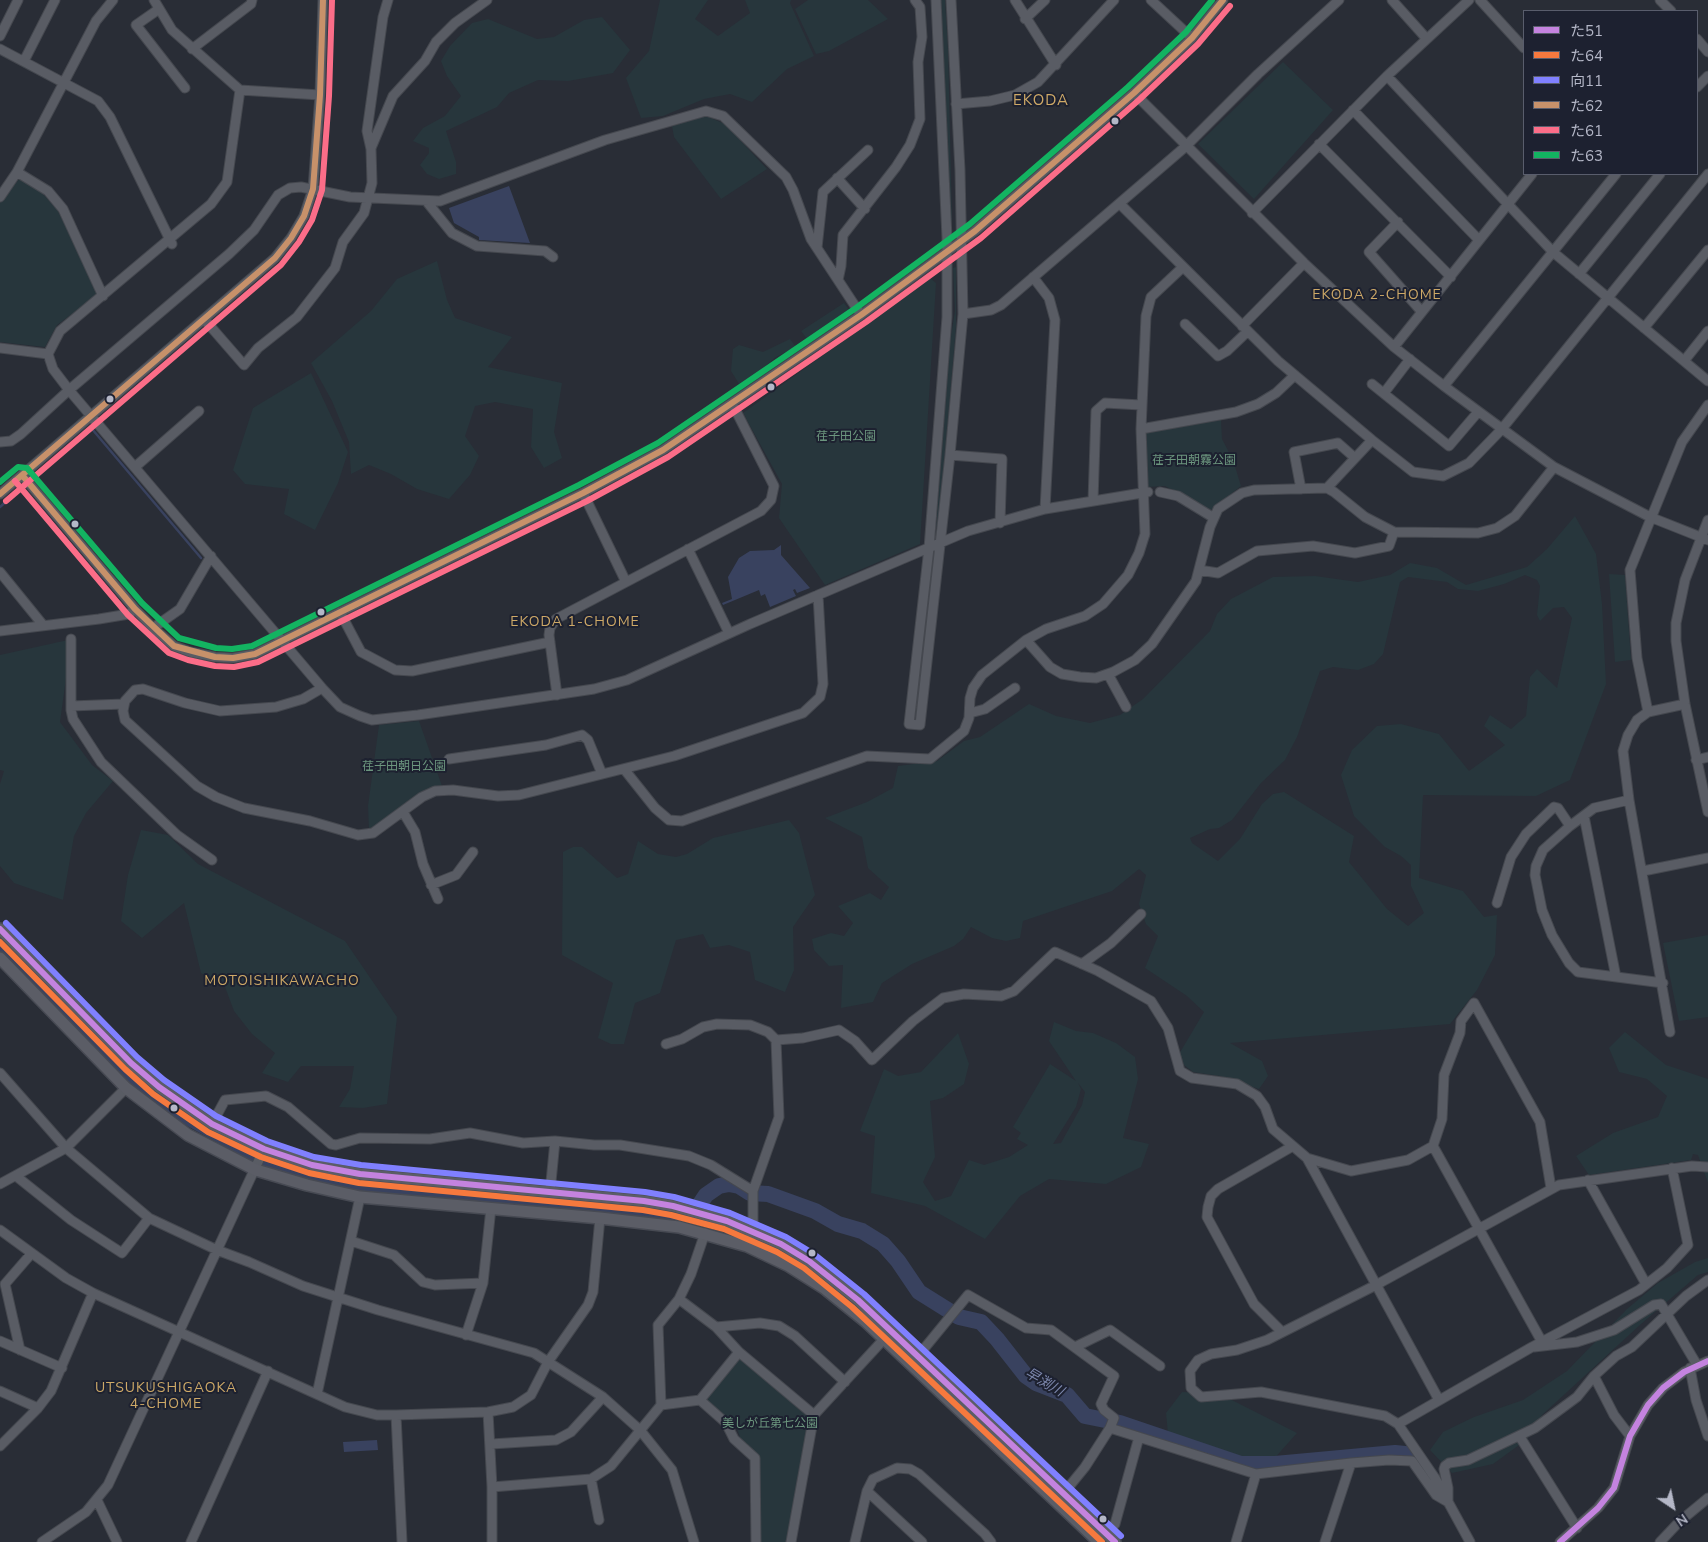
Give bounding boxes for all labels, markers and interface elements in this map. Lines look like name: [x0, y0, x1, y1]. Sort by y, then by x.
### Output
legend: [1523, 10, 1698, 175]
text: た51: [1570, 21, 1603, 41]
text: た64: [1570, 46, 1603, 66]
text: 向11: [1570, 71, 1603, 91]
district label: EKODA: [1012, 92, 1070, 110]
text: た62: [1570, 96, 1603, 116]
unlabelled marker: [1110, 116, 1120, 126]
text: た61: [1570, 121, 1603, 141]
text: た63: [1570, 146, 1603, 166]
district label: EKODA 2-CHOME: [1311, 288, 1443, 304]
unlabelled marker: [766, 382, 776, 392]
unlabelled marker: [105, 394, 115, 404]
park label: 荏子田公園: [816, 430, 876, 444]
park label: 荏子田朝霧公園: [1152, 454, 1236, 468]
unlabelled marker: [70, 519, 80, 529]
unlabelled marker: [316, 607, 326, 617]
district label: EKODA 1-CHOME: [509, 615, 641, 631]
park label: 荏子田朝日公園: [362, 760, 446, 774]
district label: MOTOISHIKAWACHO: [202, 974, 362, 990]
unlabelled marker: [169, 1103, 179, 1113]
unlabelled marker: [807, 1248, 817, 1258]
water label: 早渕川: [1022, 1365, 1066, 1401]
district label: UTSUKUSHIGAOKA 4-CHOME: [93, 1381, 239, 1414]
park label: 美しが丘第七公園: [722, 1417, 818, 1431]
north arrow: [1648, 1482, 1698, 1532]
text: N: [1672, 1509, 1691, 1531]
unlabelled marker: [1098, 1514, 1108, 1524]

